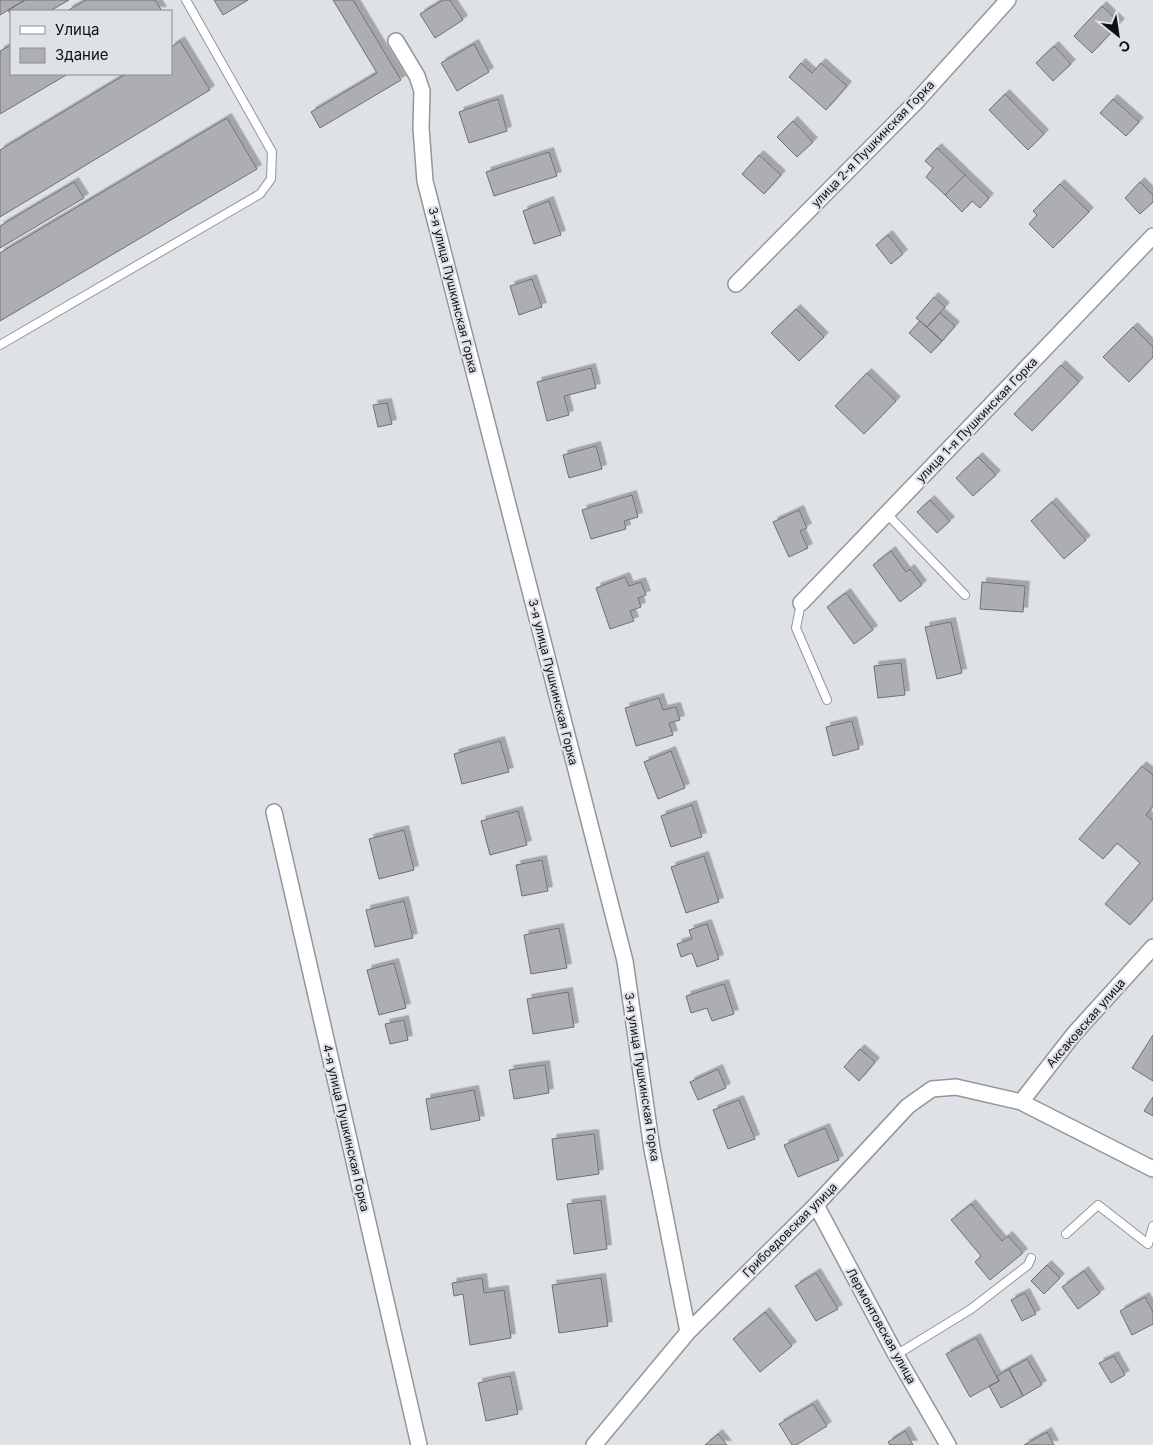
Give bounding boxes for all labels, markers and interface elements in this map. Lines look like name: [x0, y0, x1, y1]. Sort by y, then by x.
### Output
legend: [10, 10, 172, 75]
north arrow: [1093, 10, 1143, 60]
text: Улица: [55, 20, 99, 39]
text: С: [1116, 37, 1133, 57]
text: Здание: [55, 45, 109, 64]
street label: улица 2-я Пушкинская Горка: [808, 77, 937, 210]
street label: 3-я улица Пушкинская Горка: [426, 205, 481, 374]
street label: улица 1-я Пушкинская Горка: [913, 354, 1040, 485]
street label: 3-я улица Пушкинская Горка: [526, 597, 581, 766]
street label: Аксаковская улица: [1043, 975, 1128, 1070]
street label: 3-я улица Пушкинская Горка: [622, 991, 663, 1162]
street label: 4-я улица Пушкинская Горка: [320, 1043, 373, 1213]
street label: Грибоедовская улица: [739, 1179, 840, 1280]
street label: Лермонтовская улица: [843, 1265, 920, 1386]

